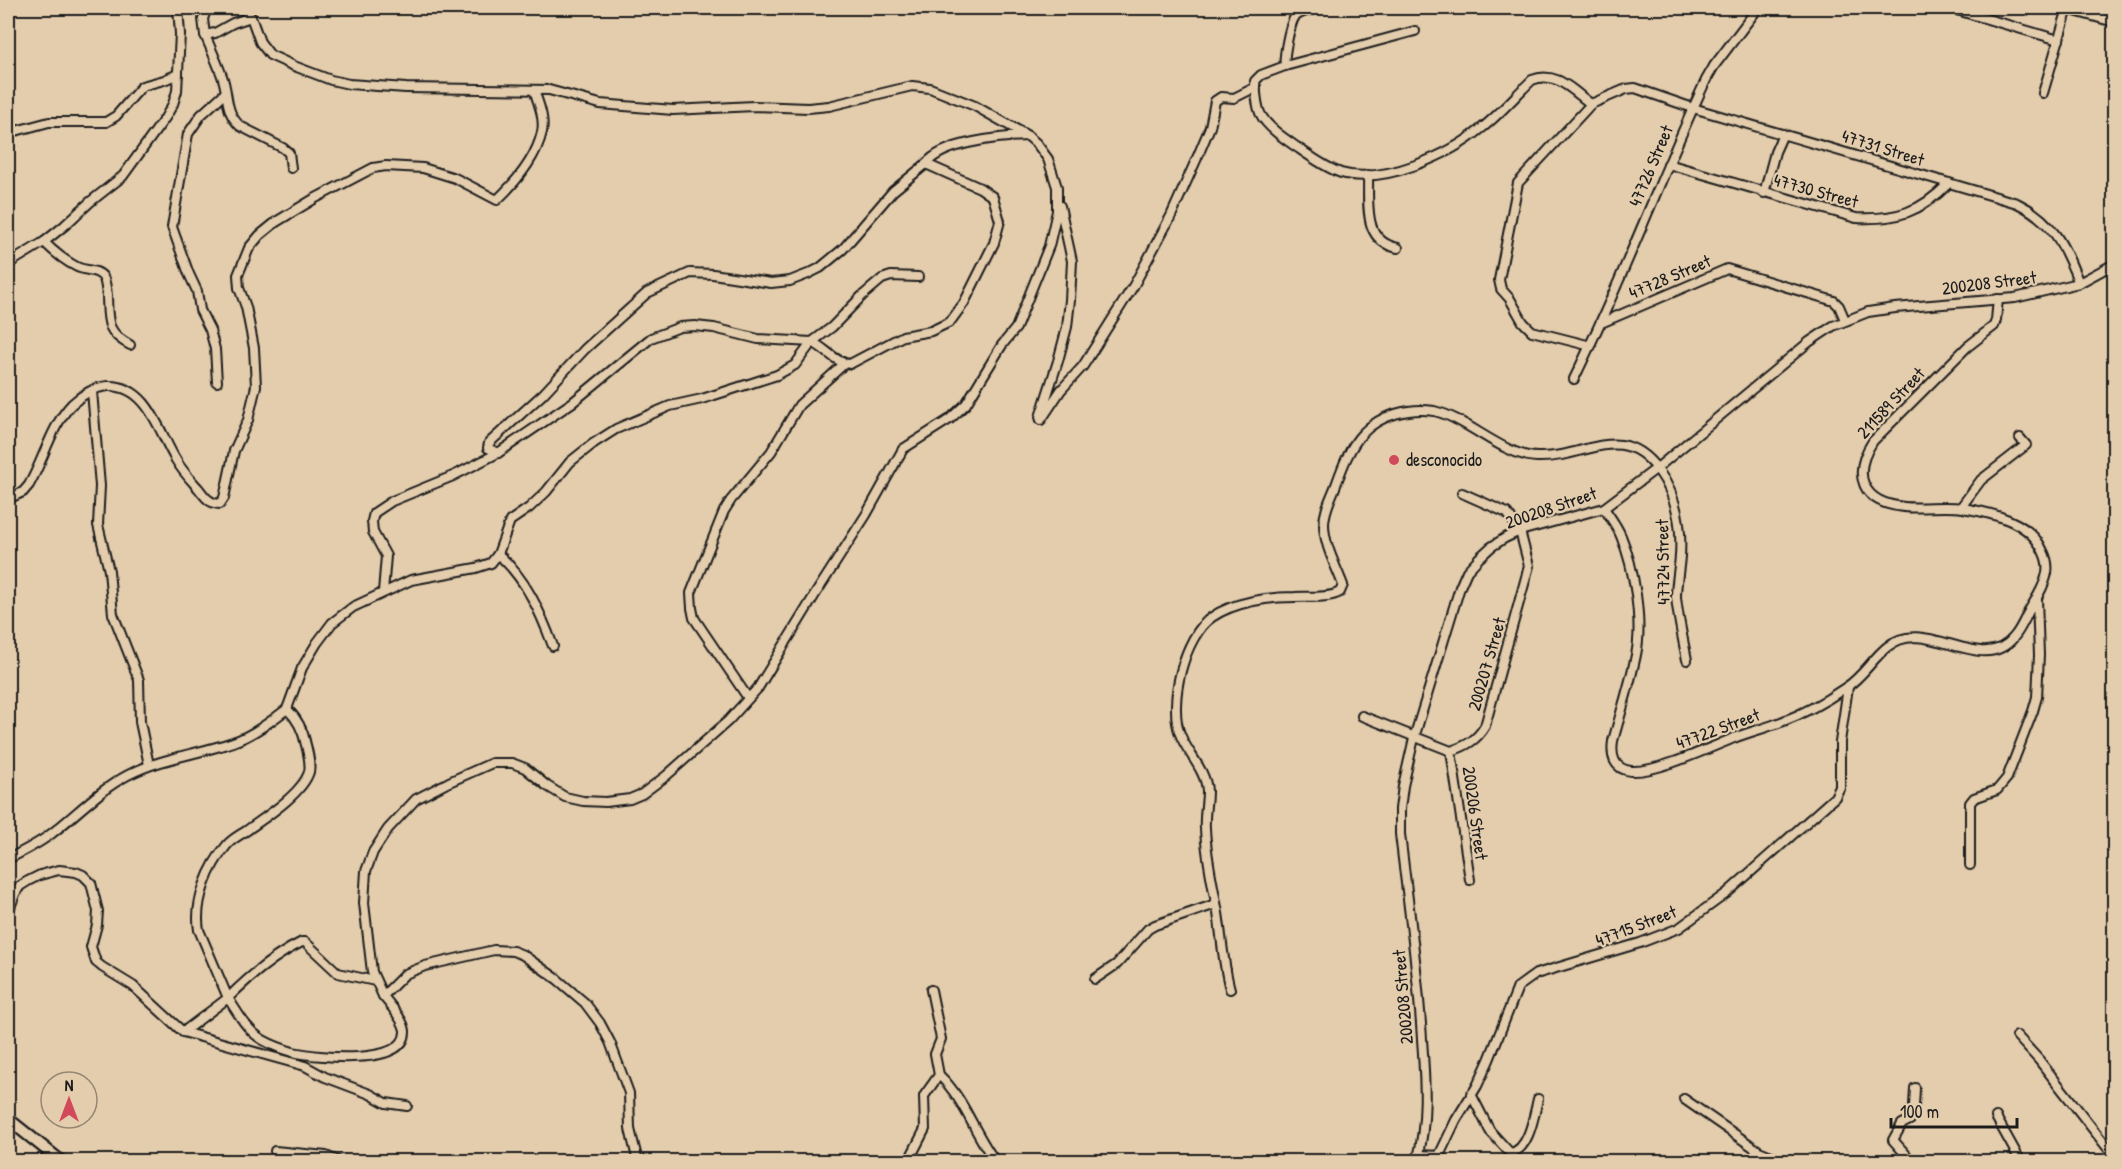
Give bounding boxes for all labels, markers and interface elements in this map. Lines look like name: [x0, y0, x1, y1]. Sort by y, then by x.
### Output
street label: 47726 Street: [1622, 121, 1679, 210]
street label: 47731 Street: [1839, 123, 1928, 172]
street label: 47730 Street: [1771, 167, 1862, 214]
street label: 47728 Street: [1625, 248, 1715, 305]
street label: 200208 Street: [1940, 264, 2038, 301]
street label: 211589 Street: [1851, 361, 1931, 444]
place label: desconocido: [1406, 447, 1482, 472]
marker: desconocido: [1387, 453, 1401, 467]
street label: 200208 Street: [1502, 480, 1601, 535]
street label: 47724 Street: [1649, 518, 1676, 605]
street label: 200207 Street: [1461, 614, 1512, 713]
street label: 47722 Street: [1672, 702, 1764, 755]
street label: 200206 Street: [1457, 765, 1495, 862]
street label: 47715 Street: [1592, 898, 1681, 952]
street label: 200208 Street: [1386, 948, 1419, 1045]
north arrow: [39, 1070, 99, 1130]
text: N: [65, 1074, 74, 1096]
scale bar: [1891, 1091, 2017, 1129]
text: 100 m: [1900, 1099, 1939, 1124]

